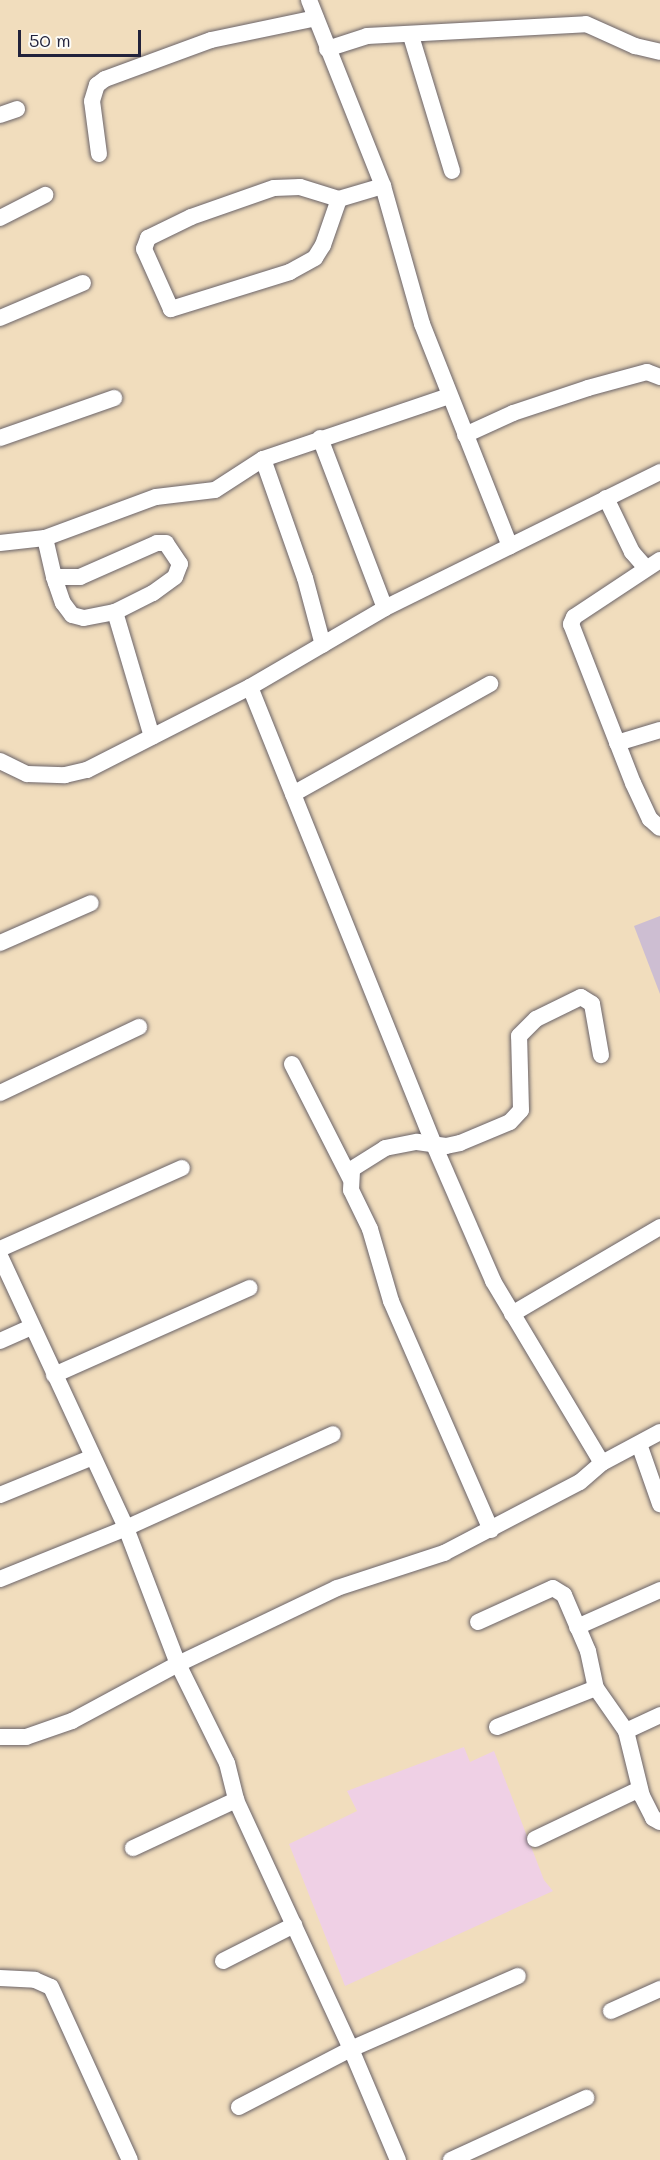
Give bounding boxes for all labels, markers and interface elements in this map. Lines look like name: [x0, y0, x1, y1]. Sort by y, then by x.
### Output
scale bar: [21, 18, 144, 56]
text: 50 m: [29, 28, 71, 52]

